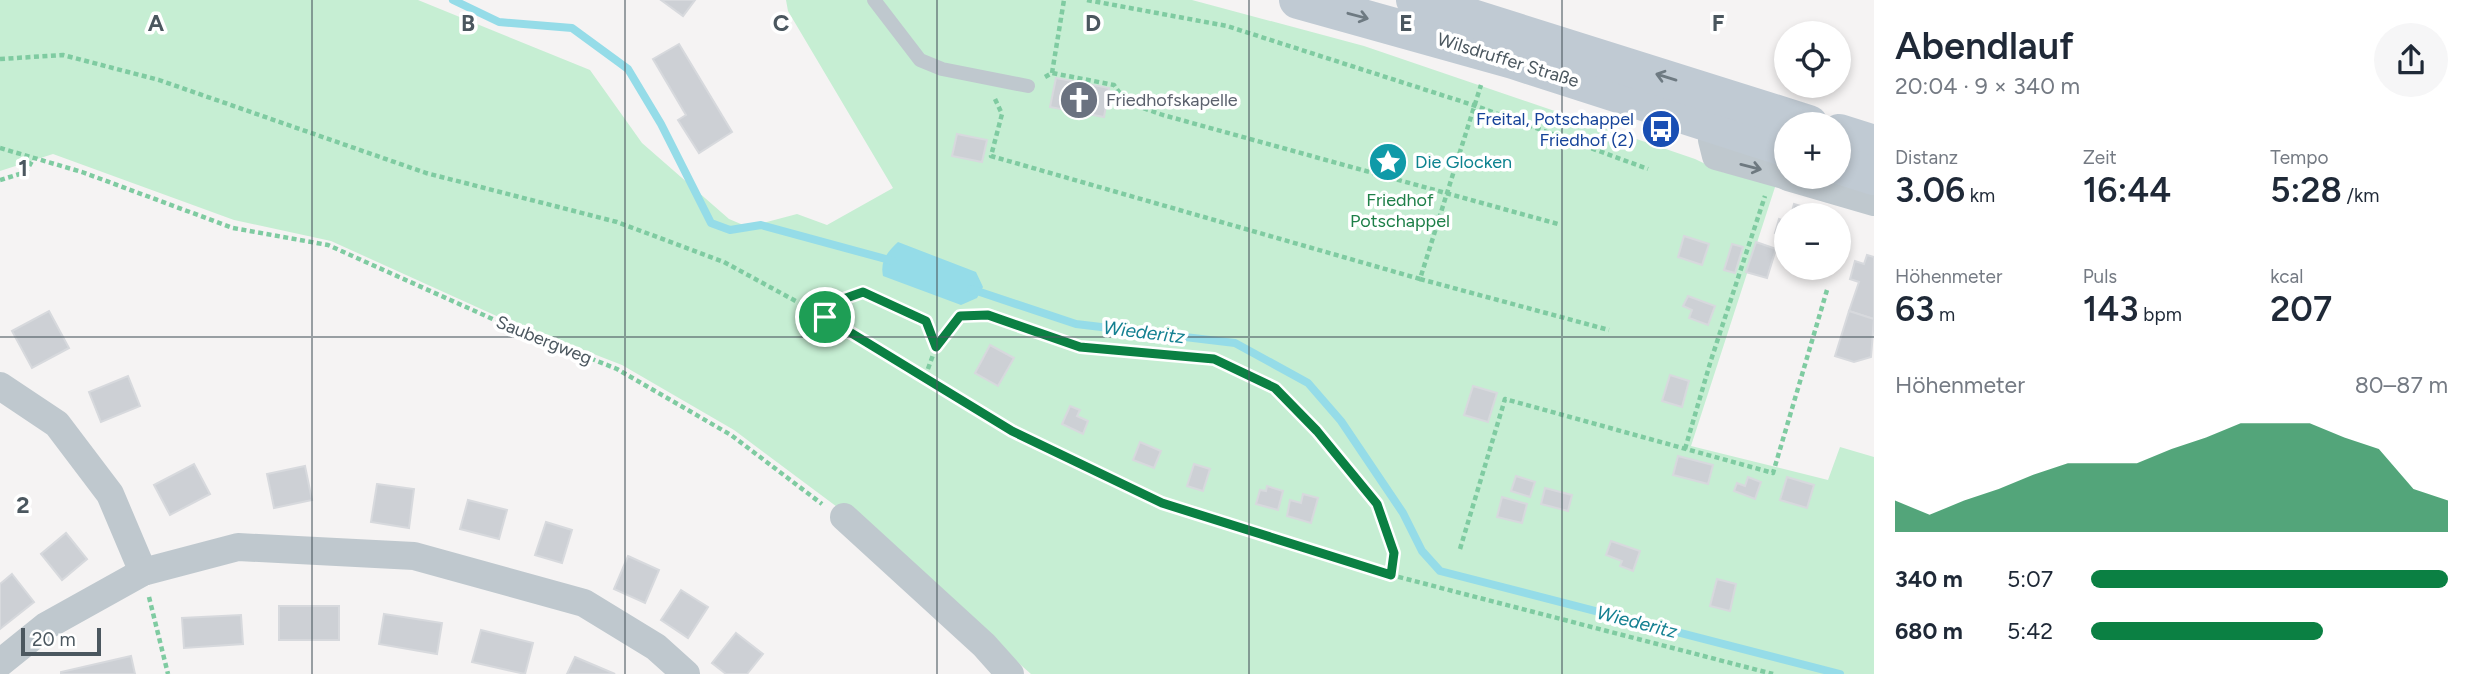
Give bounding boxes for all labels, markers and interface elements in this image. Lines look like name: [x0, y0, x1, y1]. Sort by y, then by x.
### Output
text: A: [148, 9, 165, 37]
text: B: [461, 9, 475, 37]
text: C: [773, 9, 790, 37]
text: D: [1085, 9, 1101, 37]
text: E: [1399, 9, 1413, 37]
text: F: [1712, 9, 1725, 37]
one-way arrow: [1346, 10, 1369, 23]
map controls: [1774, 21, 1851, 280]
button: locate: [1774, 21, 1851, 98]
text: Abendlauf: [1895, 23, 2074, 69]
button: share: [2374, 23, 2448, 97]
street label: Wilsdruffer Straße: [1434, 28, 1582, 92]
one-way arrow: [1655, 70, 1677, 82]
text: 20:04 · 9 × 340 m: [1895, 72, 2080, 100]
church icon: Friedhofskapelle: [1058, 79, 1100, 121]
place label: Friedhofskapelle: [1106, 89, 1238, 111]
place label: Freital, Potschappel Friedhof (2): [1476, 108, 1634, 151]
bus stop icon: Freital, Potschappel Friedhof (2): [1640, 108, 1682, 150]
button: +: [1774, 112, 1851, 189]
place icon: Die Glocken: [1367, 141, 1409, 183]
text: Distanz: [1895, 146, 1958, 169]
text: Zeit: [2083, 146, 2117, 169]
text: Tempo: [2270, 146, 2328, 169]
place label: Die Glocken: [1415, 151, 1512, 173]
text: 1: [18, 154, 28, 182]
one-way arrow: [1739, 161, 1762, 174]
text: 3.06: [1895, 169, 1965, 211]
text: 16:44: [2083, 169, 2171, 211]
text: 5:28: [2270, 169, 2342, 211]
text: km: [1965, 184, 1995, 207]
text: /km: [2342, 184, 2379, 207]
park label: Friedhof Potschappel: [1350, 189, 1450, 232]
button: −: [1774, 203, 1851, 280]
text: Höhenmeter: [1895, 265, 2002, 288]
text: Puls: [2083, 265, 2117, 288]
text: kcal: [2270, 265, 2304, 288]
pin: [795, 287, 855, 347]
text: 63: [1895, 288, 1934, 330]
text: 143: [2083, 288, 2139, 330]
text: 207: [2270, 288, 2332, 330]
icon: arrive: [806, 298, 844, 336]
text: m: [1934, 303, 1955, 326]
text: bpm: [2139, 303, 2182, 326]
street label: Saubergweg: [493, 311, 595, 369]
water label: Wiederitz: [1102, 316, 1187, 349]
text: Höhenmeter: [1895, 371, 2025, 399]
text: 80–87 m: [2355, 371, 2448, 399]
text: 2: [16, 491, 30, 519]
text: 340 m: [1895, 565, 1963, 593]
text: 5:07: [2007, 565, 2053, 593]
water label: Wiederitz: [1594, 601, 1680, 643]
text: 680 m: [1895, 617, 1963, 645]
text: 5:42: [2007, 617, 2053, 645]
scale bar: [21, 625, 102, 657]
text: 20 m: [32, 628, 76, 651]

